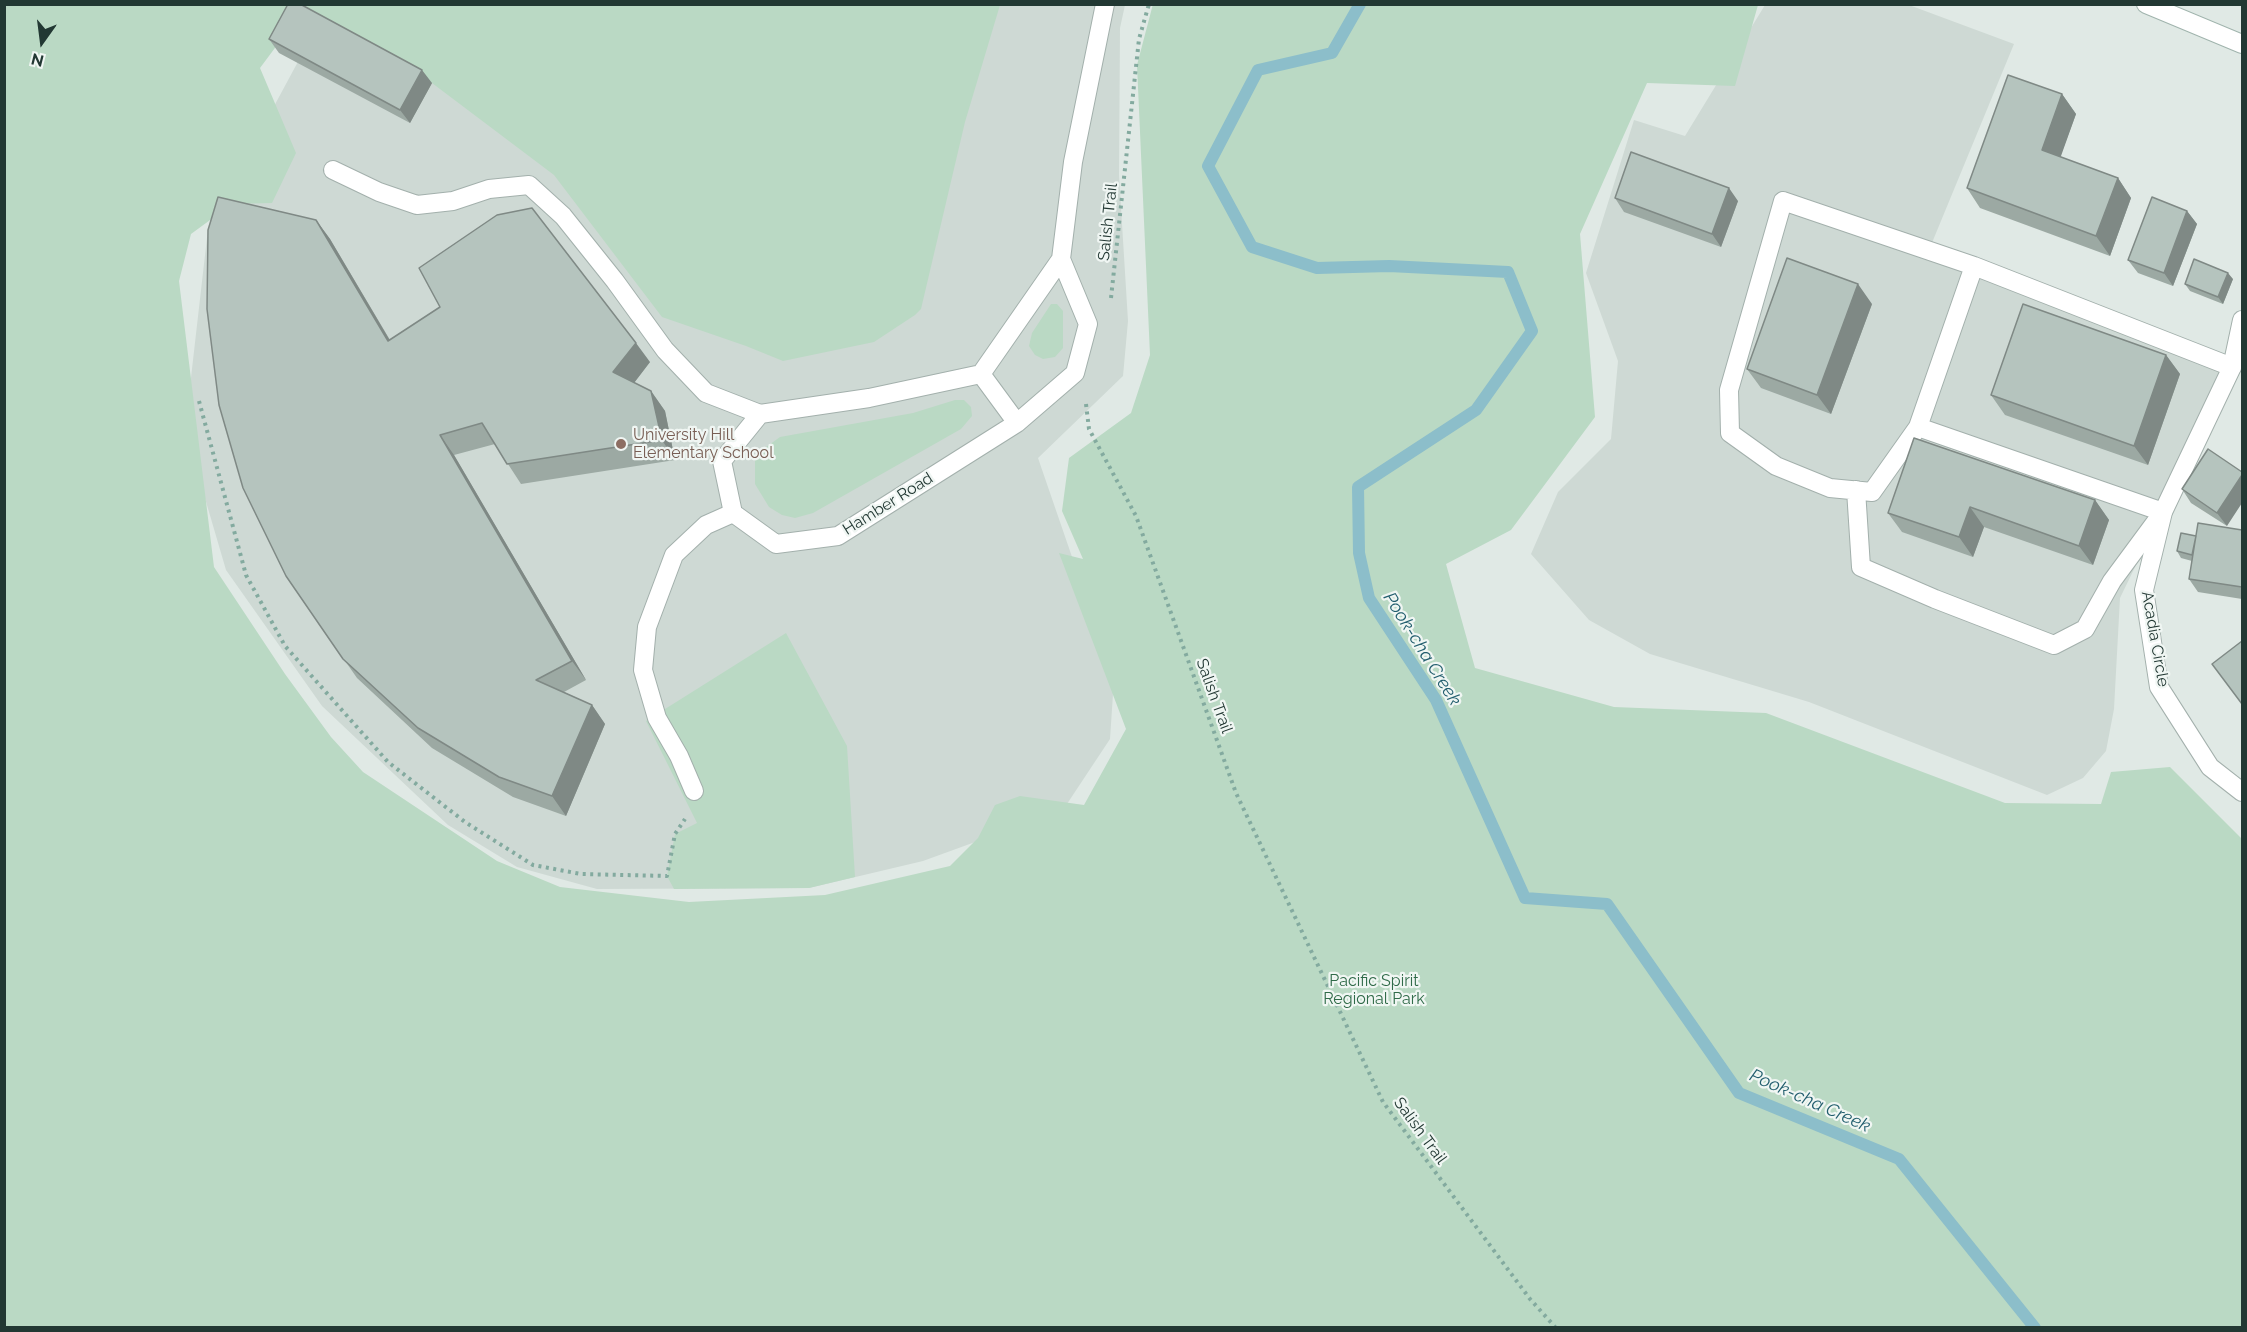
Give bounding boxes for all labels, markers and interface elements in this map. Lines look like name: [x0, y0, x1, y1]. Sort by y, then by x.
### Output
north arrow: [12, 12, 72, 72]
text: N: [29, 49, 46, 71]
street label: Salish Trail: [1094, 182, 1122, 262]
place label: University Hill Elementary School: [633, 425, 773, 463]
marker: University Hill Elementary School: [614, 437, 628, 451]
street label: Hamber Road: [839, 469, 937, 539]
water label: Pook-cha Creek: [1378, 588, 1466, 710]
street label: Acadia Circle: [2137, 590, 2173, 688]
street label: Salish Trail: [1192, 656, 1236, 736]
park label: Pacific Spirit Regional Park: [1323, 971, 1425, 1009]
water label: Pook-cha Creek: [1746, 1065, 1874, 1137]
street label: Salish Trail: [1389, 1094, 1451, 1168]

